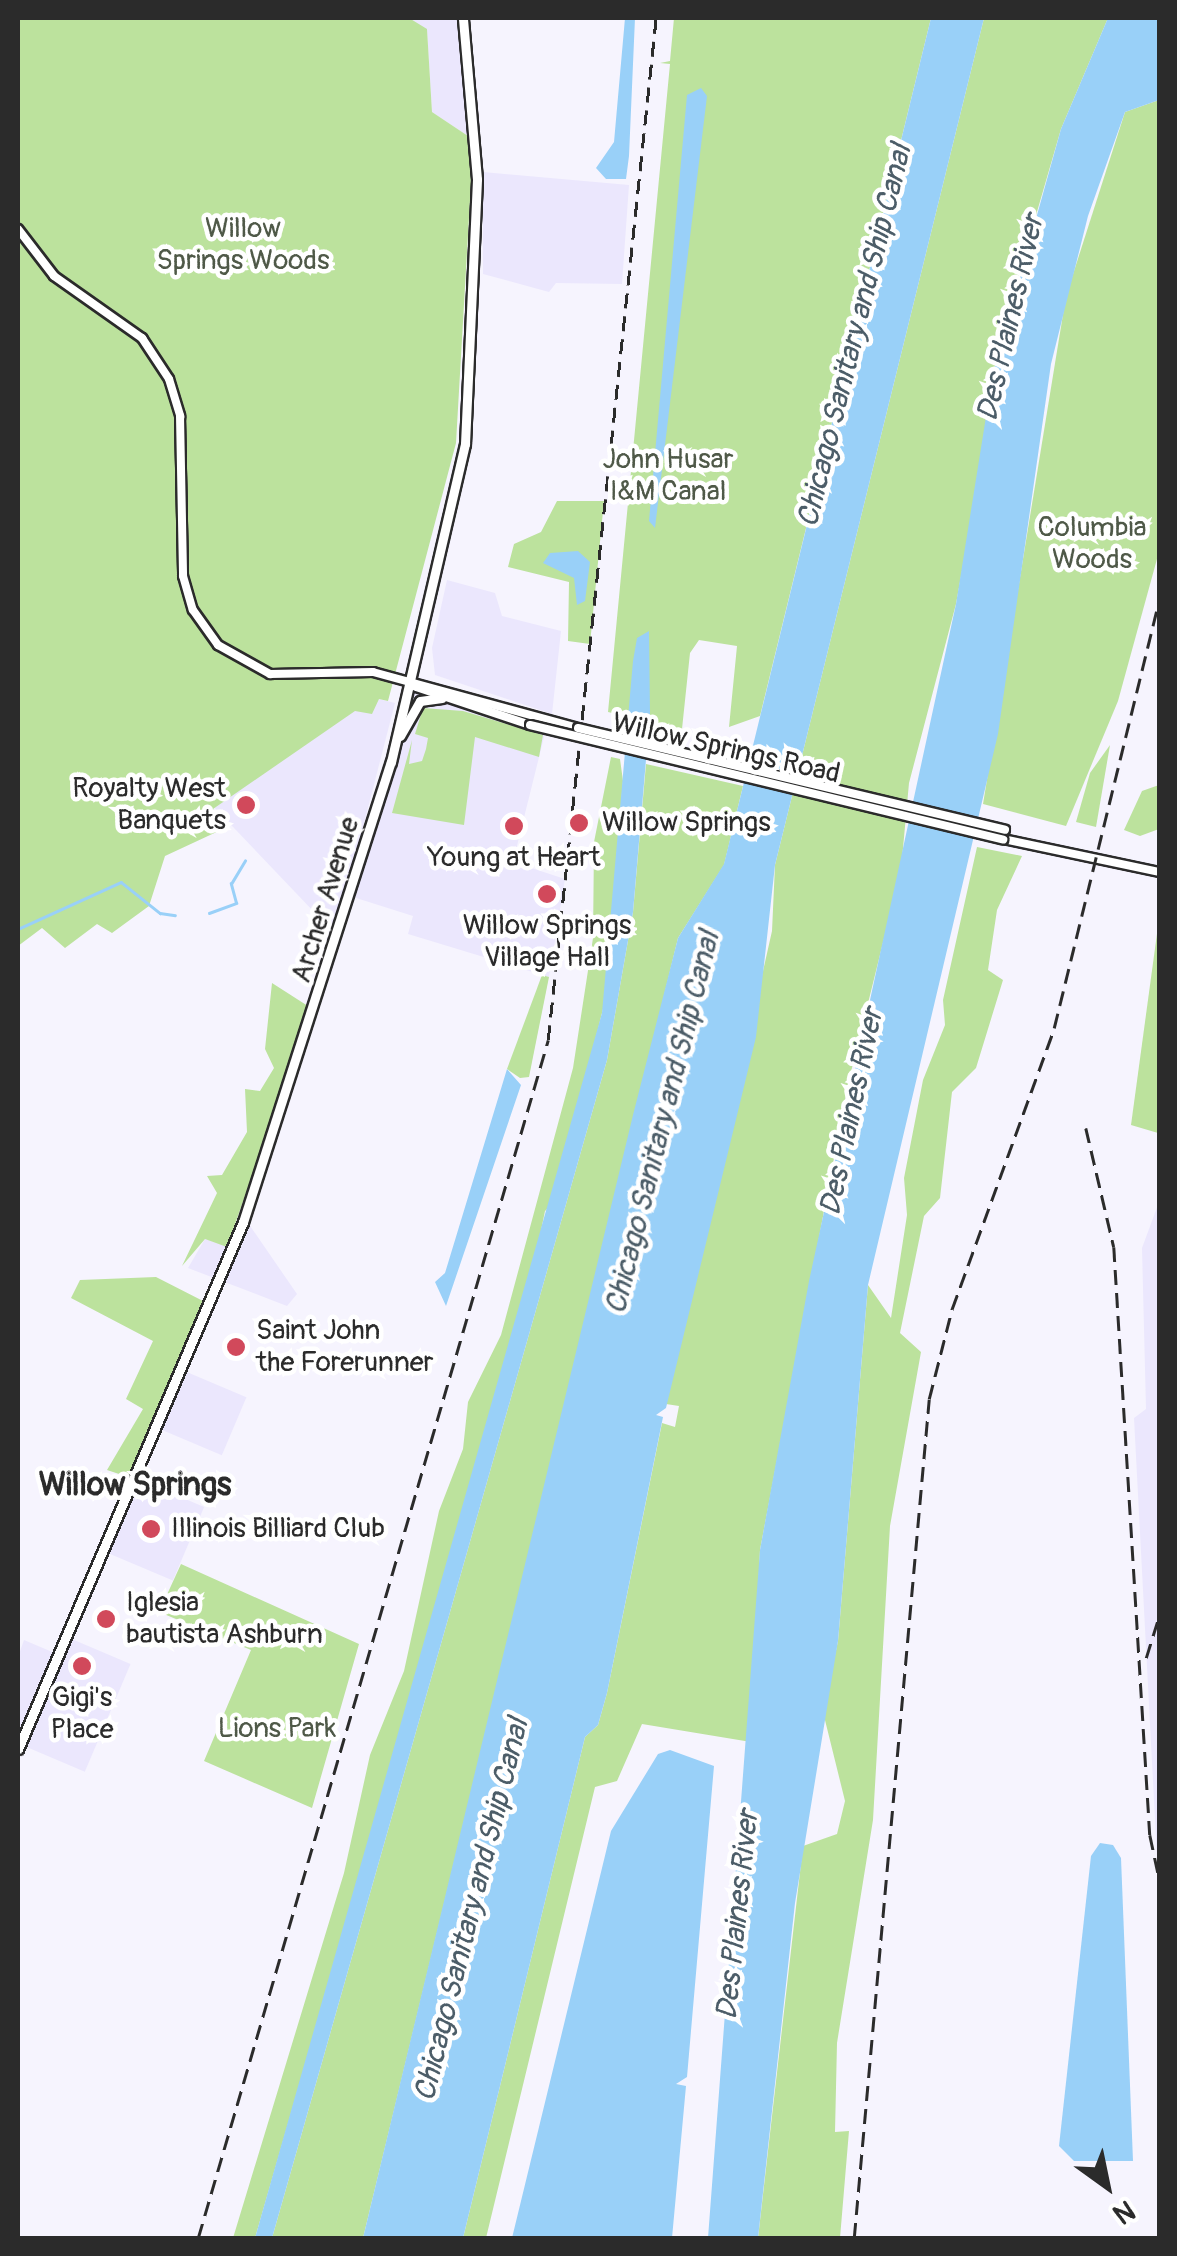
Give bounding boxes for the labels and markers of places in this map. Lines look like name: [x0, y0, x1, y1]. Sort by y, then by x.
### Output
place label: Royalty West Banquets: [72, 772, 226, 838]
marker: Royalty West Banquets: [235, 794, 257, 816]
place label: Willow Springs: [602, 806, 771, 840]
marker: Willow Springs: [566, 810, 592, 836]
marker: Young at Heart: [503, 815, 525, 837]
place label: Young at Heart: [427, 841, 601, 875]
marker: Willow Springs Village Hall: [536, 883, 558, 905]
place label: Willow Springs Village Hall: [463, 909, 631, 975]
place label: Saint John the Forerunner: [256, 1314, 434, 1380]
marker: Saint John the Forerunner: [225, 1336, 247, 1358]
place label: Illinois Billiard Club: [171, 1512, 385, 1546]
marker: Illinois Billiard Club: [140, 1518, 162, 1540]
place label: Iglesia bautista Ashburn: [126, 1586, 323, 1652]
marker: Iglesia bautista Ashburn: [95, 1608, 117, 1630]
marker: Gigi's Place: [71, 1655, 93, 1677]
place label: Gigi's Place: [50, 1681, 114, 1747]

